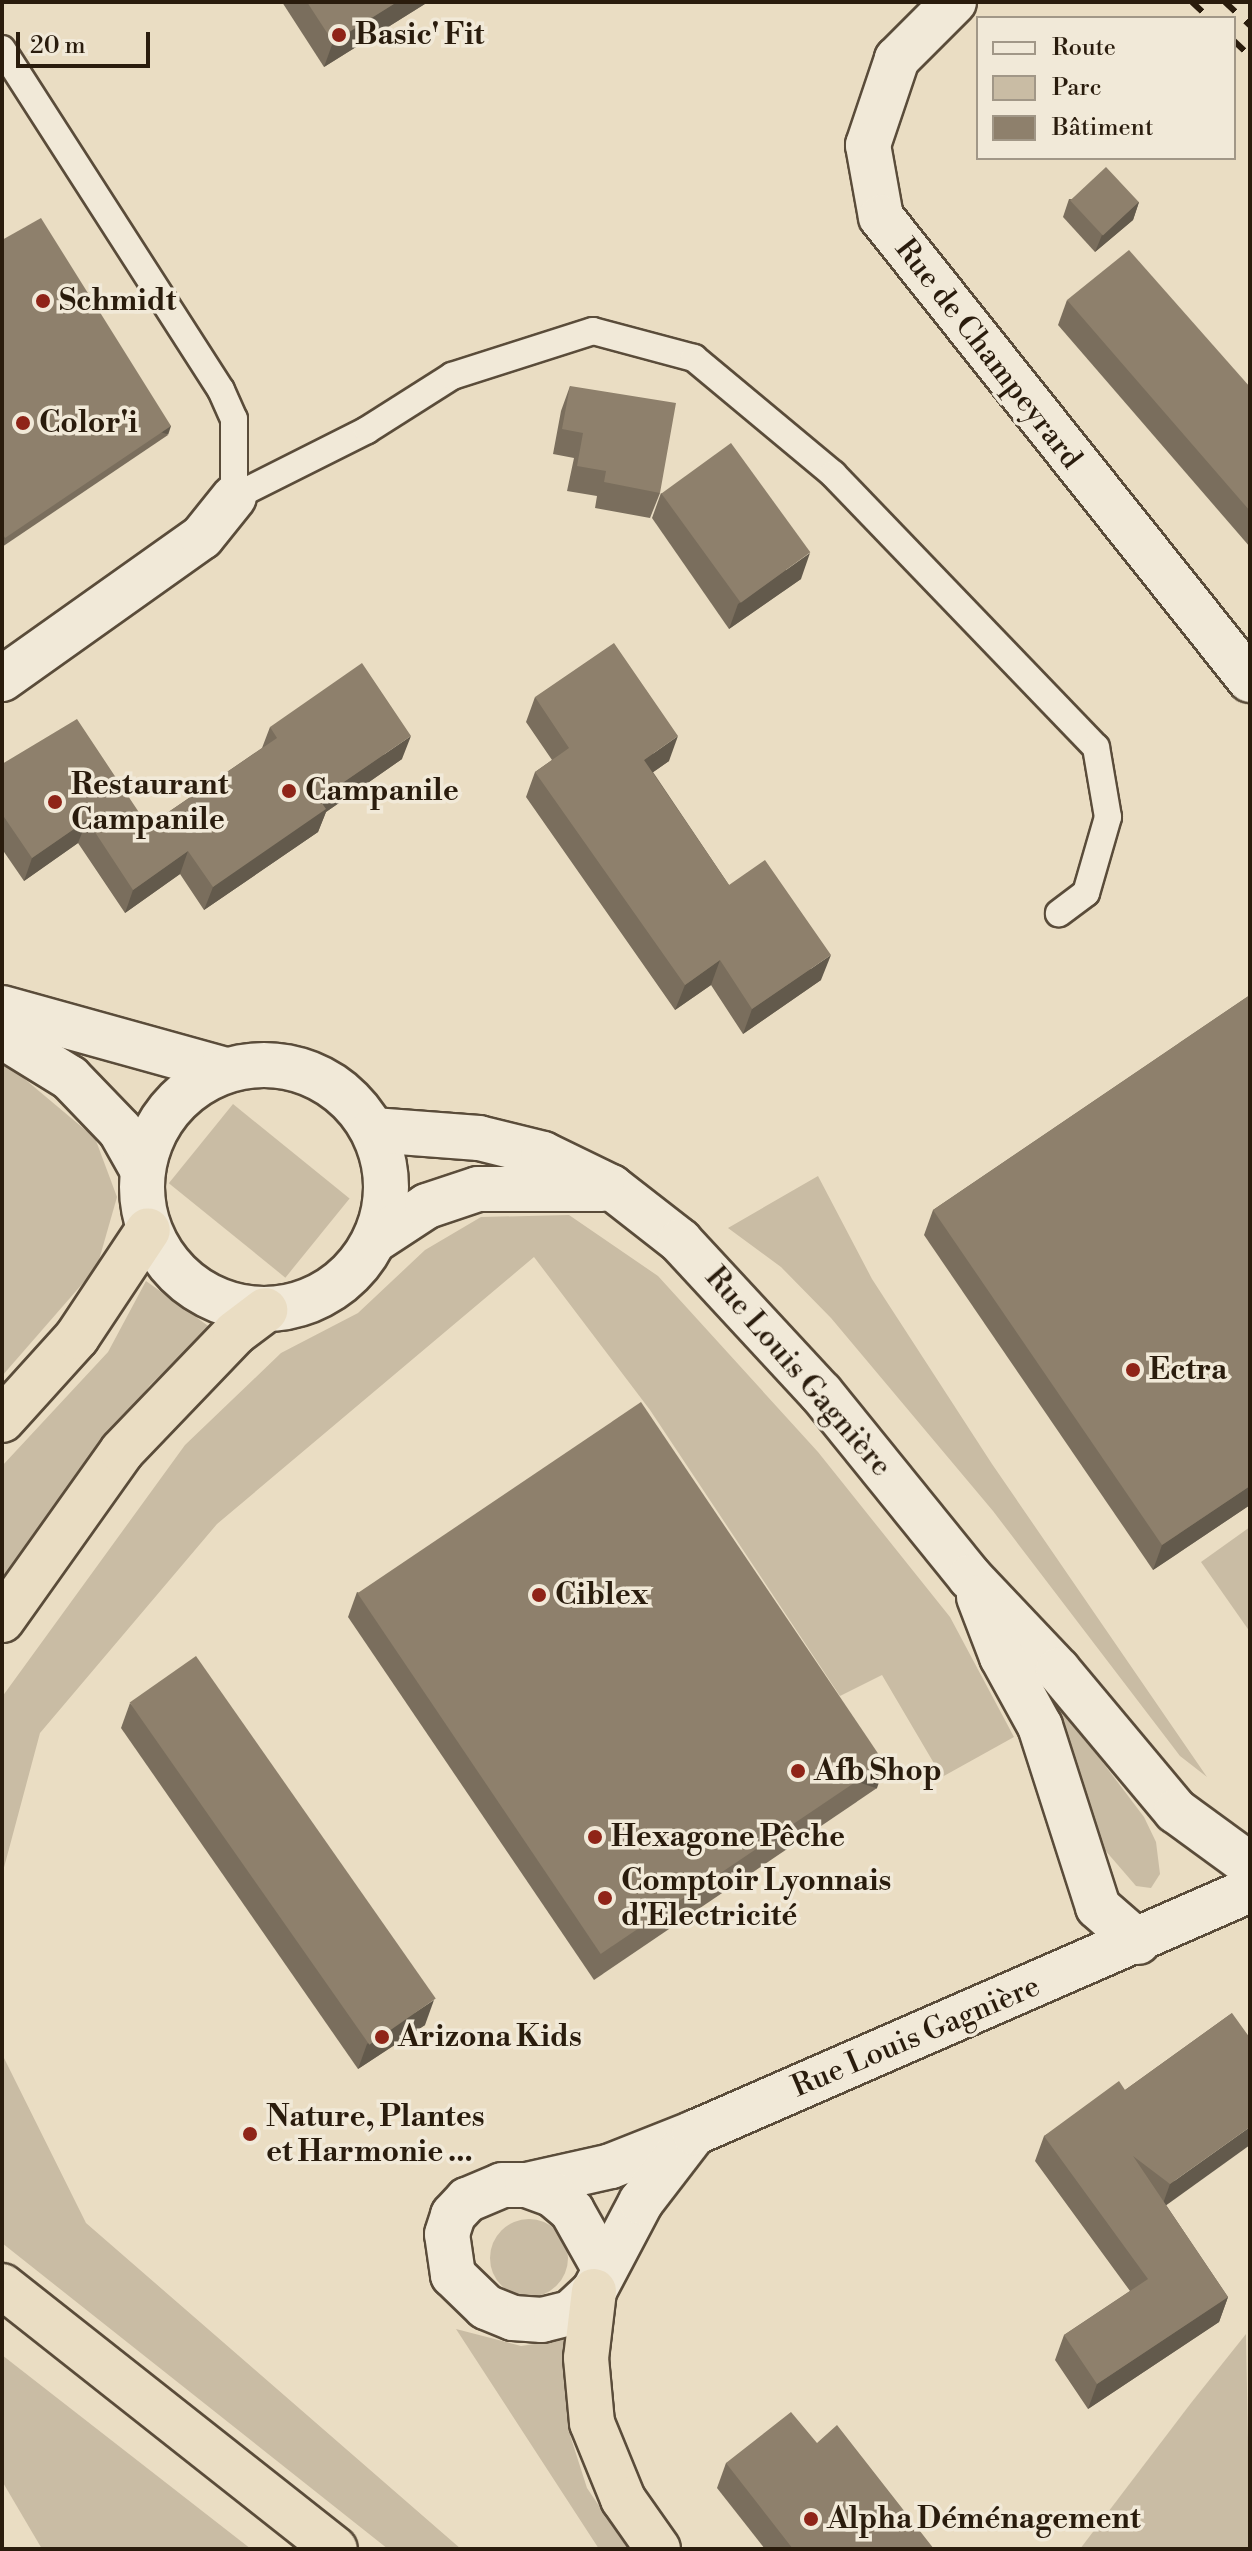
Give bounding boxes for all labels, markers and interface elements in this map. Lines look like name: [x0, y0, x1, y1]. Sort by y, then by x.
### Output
scale bar: [20, 16, 154, 66]
legend: [976, 16, 1236, 160]
place label: Basic' Fit: [355, 17, 484, 53]
marker: Basic' Fit: [330, 26, 348, 44]
text: 20 m: [30, 31, 86, 61]
text: Route: [1052, 33, 1116, 63]
text: Parc: [1052, 73, 1102, 103]
text: Bâtiment: [1052, 113, 1153, 143]
street label: Rue de Champeyrard: [887, 232, 1089, 476]
place label: Schmidt: [59, 283, 176, 319]
marker: Schmidt: [34, 292, 52, 310]
place label: Color'i: [39, 405, 138, 441]
marker: Color'i: [14, 414, 32, 432]
place label: Restaurant Campanile: [71, 767, 228, 838]
place label: Campanile: [305, 773, 459, 809]
marker: Campanile: [280, 782, 298, 800]
marker: Restaurant Campanile: [46, 793, 64, 811]
street label: Rue Louis Gagnière: [697, 1260, 899, 1484]
place label: Ectra: [1149, 1352, 1227, 1388]
marker: Ectra: [1124, 1361, 1142, 1379]
place label: Ciblex: [555, 1577, 648, 1613]
marker: Ciblex: [530, 1586, 548, 1604]
place label: Afb Shop: [814, 1753, 942, 1789]
marker: Afb Shop: [789, 1762, 807, 1780]
place label: Hexagone Pêche: [611, 1819, 845, 1855]
marker: Hexagone Pêche: [586, 1828, 604, 1846]
place label: Comptoir Lyonnais d'Electricité: [621, 1863, 891, 1934]
marker: Comptoir Lyonnais d'Electricité: [596, 1889, 614, 1907]
street label: Rue Louis Gagnière: [787, 1968, 1045, 2106]
place label: Arizona Kids: [398, 2019, 582, 2055]
marker: Arizona Kids: [373, 2028, 391, 2046]
place label: Nature, Plantes et Harmonie ...: [266, 2099, 485, 2170]
marker: Nature, Plantes et Harmonie ...: [241, 2125, 259, 2143]
place label: Alpha Déménagement: [827, 2501, 1141, 2537]
marker: Alpha Déménagement: [802, 2510, 820, 2528]

